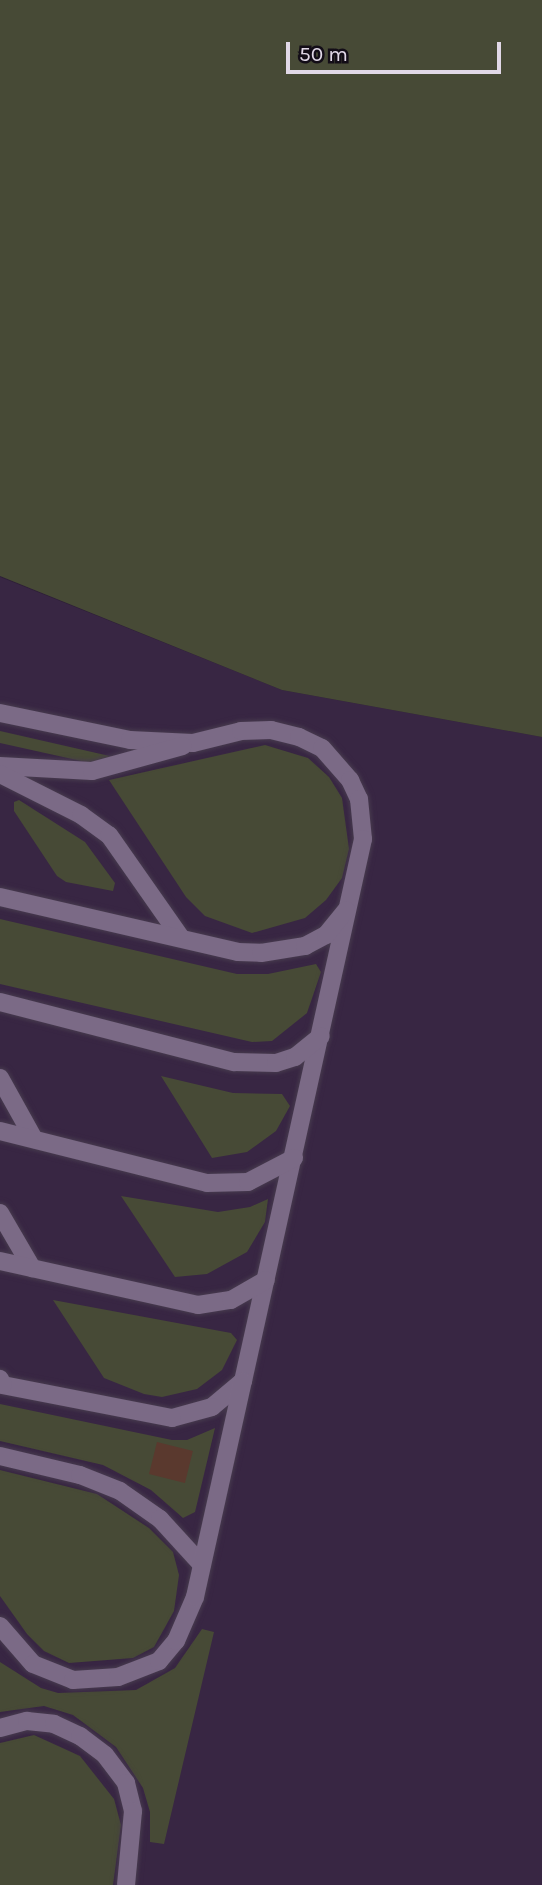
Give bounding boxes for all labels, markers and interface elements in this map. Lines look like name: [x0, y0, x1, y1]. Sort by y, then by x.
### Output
scale bar: [290, 28, 505, 72]
text: 50 m: [299, 42, 348, 66]

